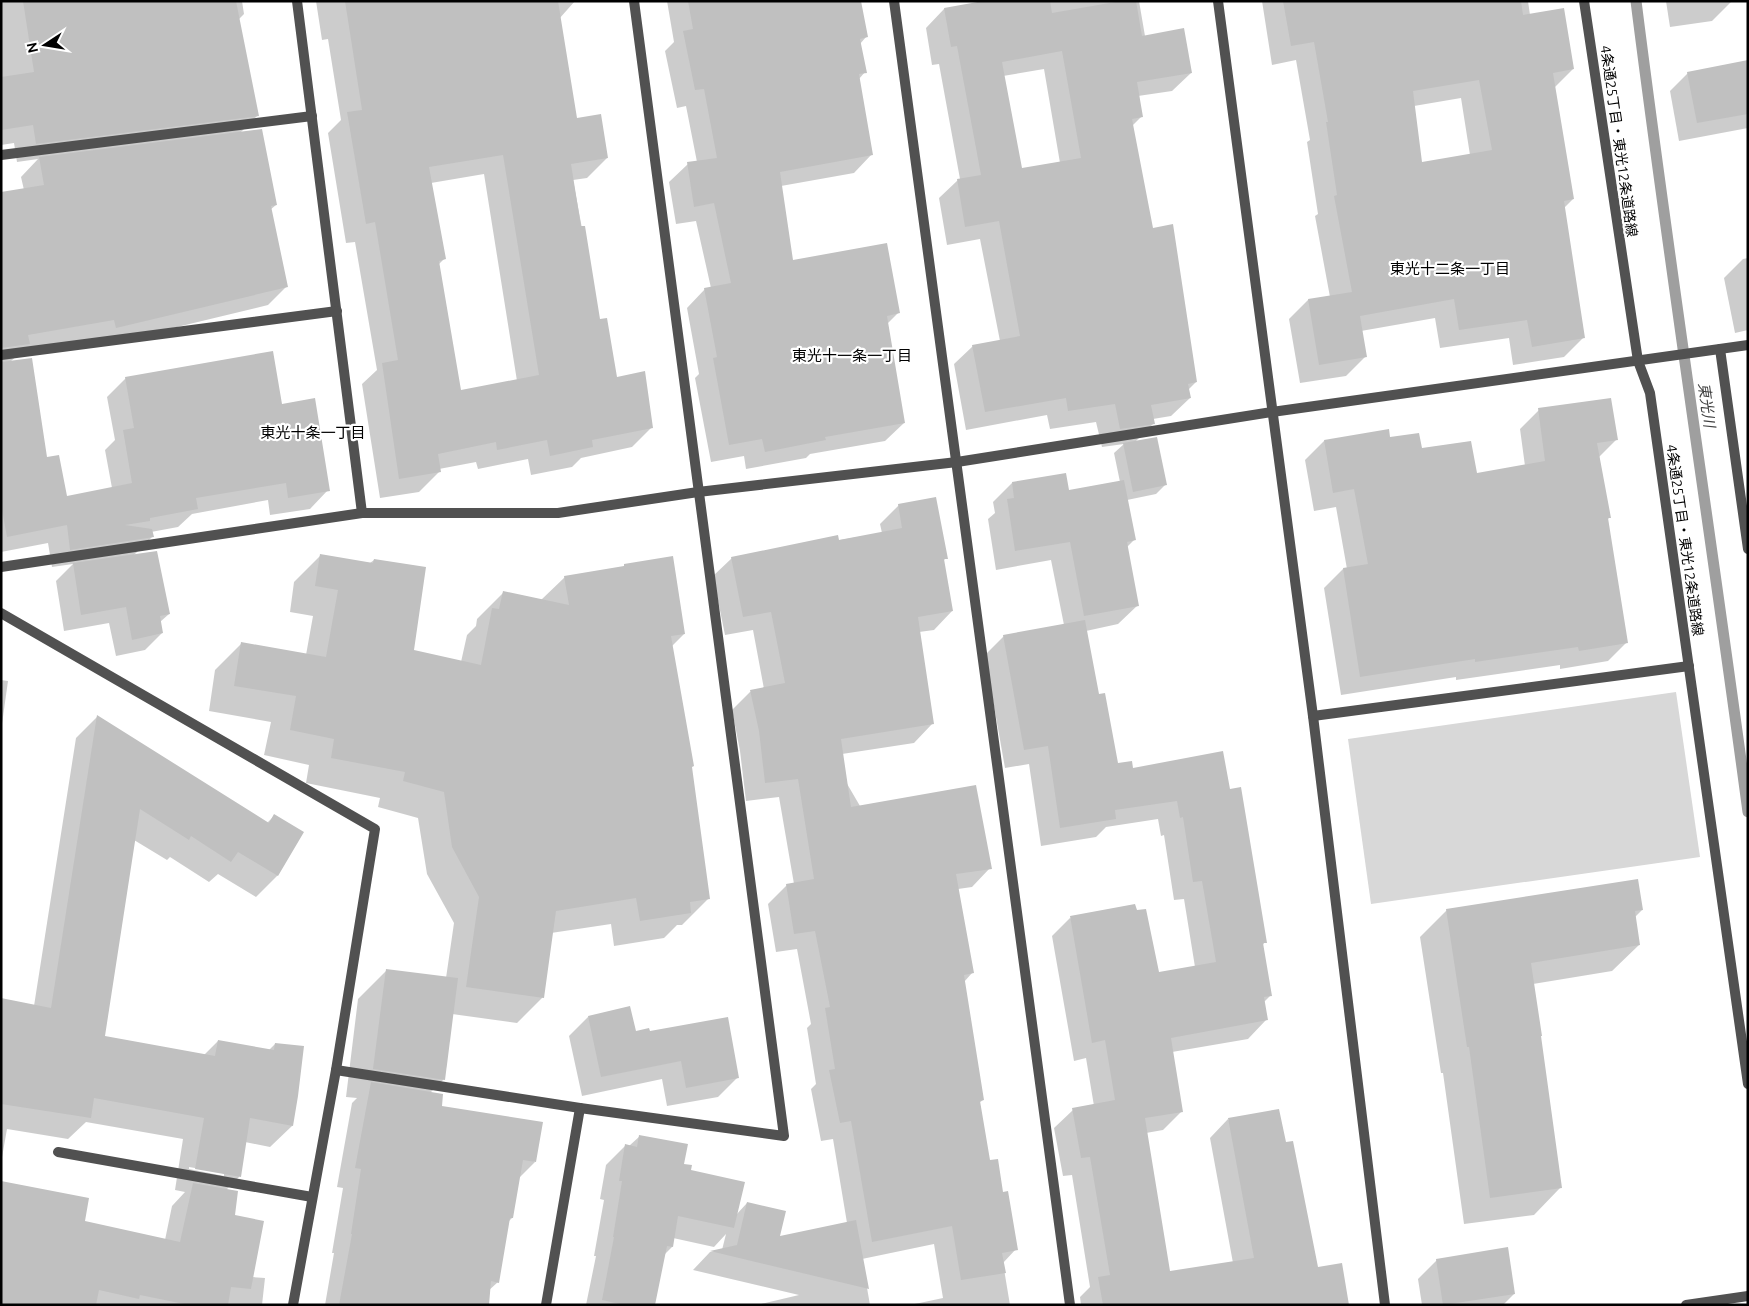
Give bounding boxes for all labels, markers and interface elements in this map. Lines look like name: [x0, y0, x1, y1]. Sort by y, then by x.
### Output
north arrow: [20, 20, 70, 70]
text: N: [23, 41, 41, 54]
street label: 4条通25丁目・東光12条道路線: [1598, 44, 1640, 238]
district label: 東光十二条一丁目: [1390, 260, 1510, 277]
district label: 東光十一条一丁目: [792, 347, 912, 364]
water label: 東光川: [1695, 382, 1719, 430]
district label: 東光十条一丁目: [260, 424, 366, 441]
street label: 4条通25丁目・東光12条道路線: [1664, 443, 1706, 637]

